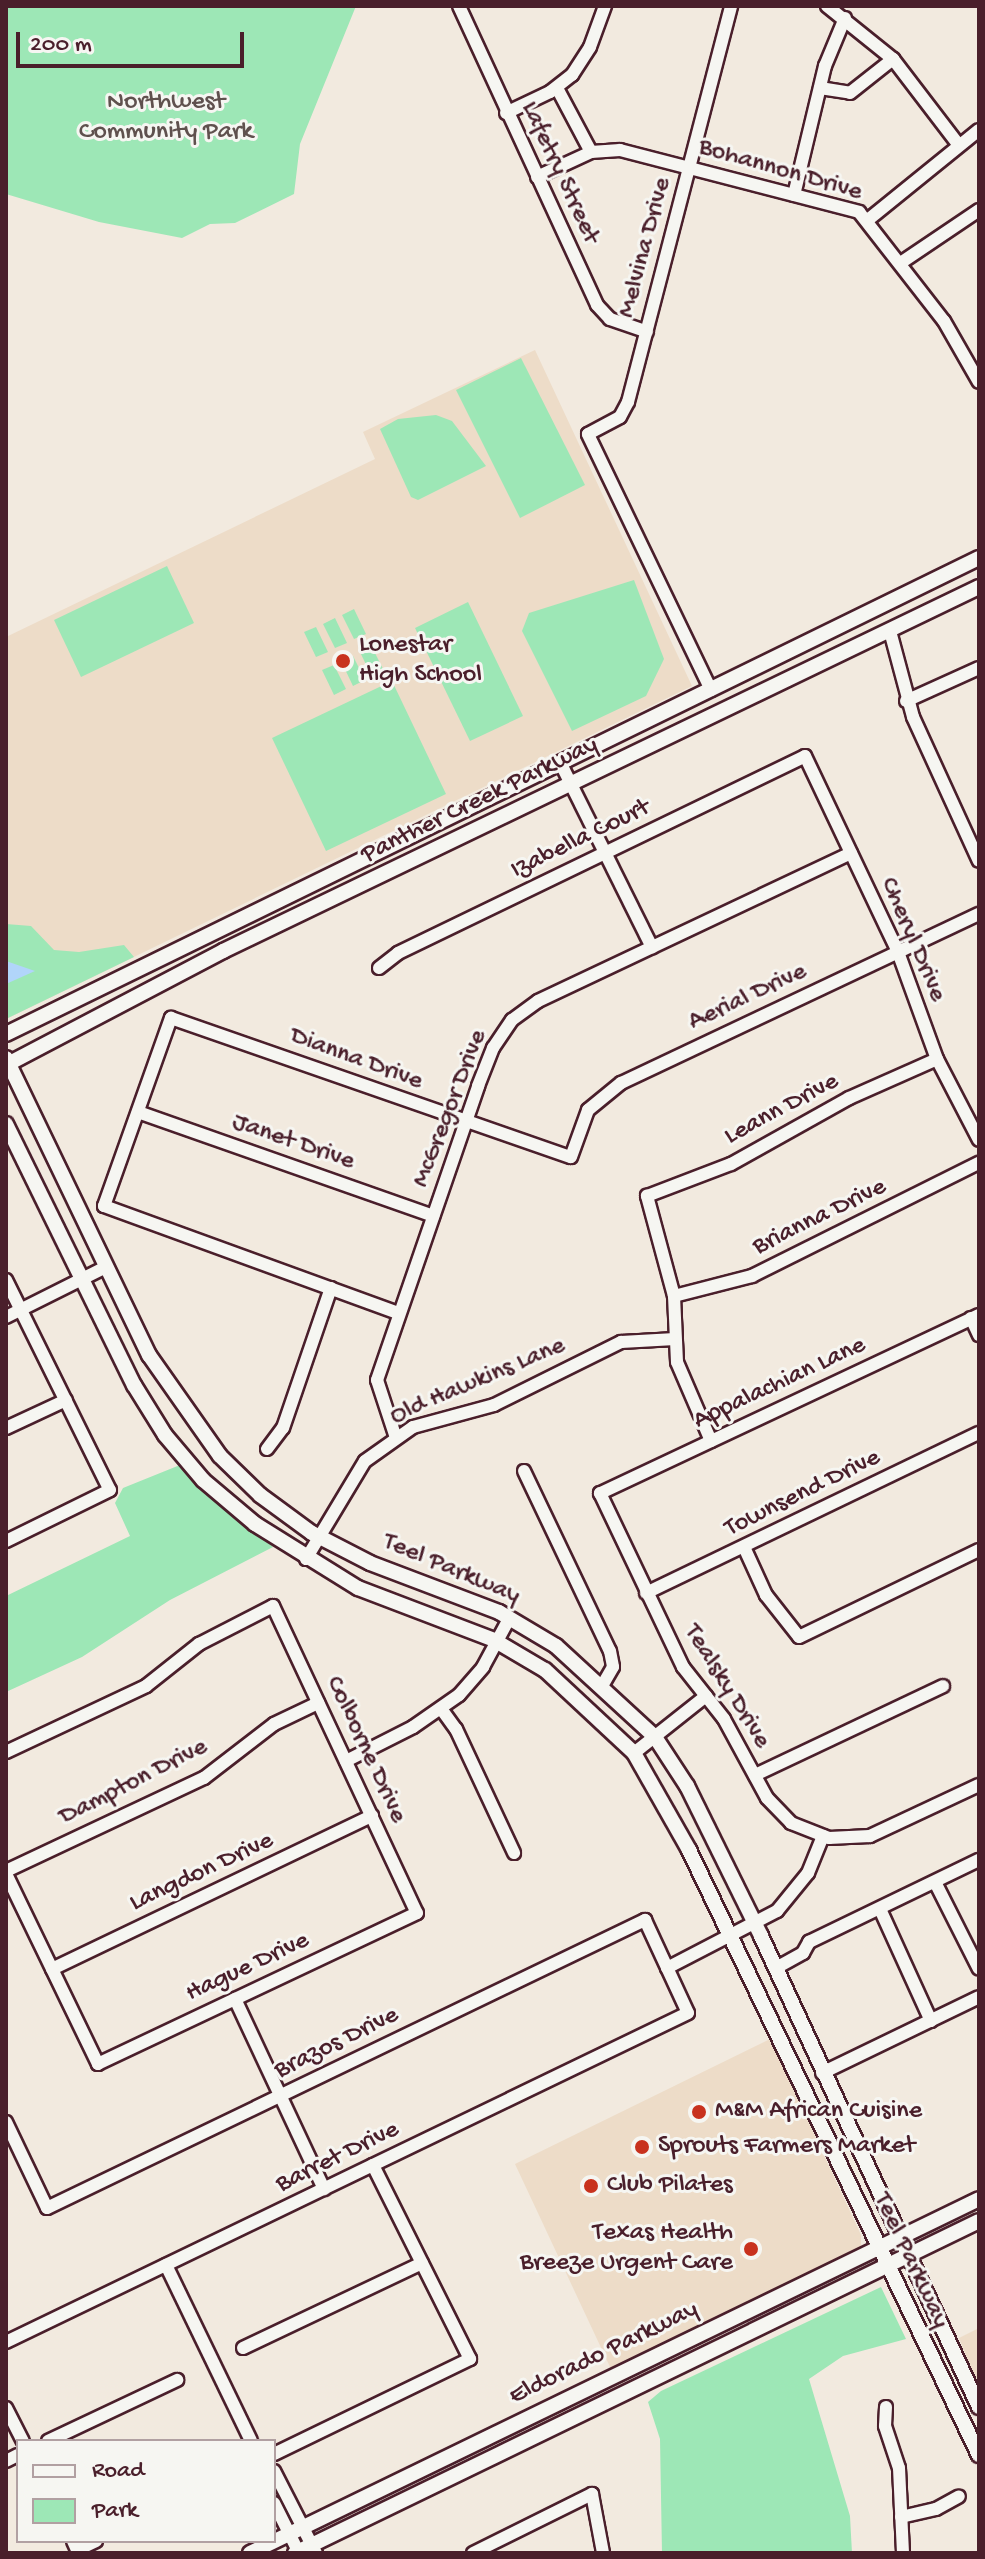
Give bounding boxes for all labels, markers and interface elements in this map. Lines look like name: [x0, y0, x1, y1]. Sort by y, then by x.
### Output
scale bar: [20, 16, 248, 66]
text: 200 m: [30, 31, 92, 60]
park label: Northwest Community Park: [79, 87, 253, 148]
street label: Lafetry Street: [512, 97, 606, 249]
street label: Bohannon Drive: [695, 133, 865, 209]
street label: Melvina Drive: [612, 174, 680, 322]
place label: Lonestar High School: [359, 630, 482, 692]
marker: Lonestar High School: [334, 652, 352, 670]
street label: Panther Creek Parkway: [357, 730, 603, 872]
street label: Izabella Court: [506, 793, 656, 887]
street label: Cheryl Drive: [872, 873, 952, 1007]
street label: Aerial Drive: [684, 957, 812, 1039]
street label: Dianna Drive: [285, 1022, 427, 1098]
street label: McGregor Drive: [407, 1026, 495, 1192]
street label: Leann Drive: [720, 1067, 844, 1153]
street label: Janet Drive: [228, 1108, 358, 1178]
street label: Brianna Drive: [748, 1172, 892, 1264]
street label: Appalachian Lane: [689, 1330, 871, 1438]
street label: Old Hawkins Lane: [386, 1331, 570, 1433]
street label: Townsend Drive: [720, 1443, 886, 1545]
street label: Teel Parkway: [378, 1527, 524, 1613]
street label: Tealsky Drive: [676, 1619, 776, 1755]
street label: Colborne Drive: [317, 1672, 413, 1828]
street label: Dampton Drive: [55, 1732, 213, 1834]
street label: Langdon Drive: [125, 1826, 279, 1920]
street label: Hague Drive: [181, 1926, 315, 2010]
street label: Brazos Drive: [270, 2001, 404, 2087]
place label: M&M African Cuisine: [715, 2096, 922, 2128]
marker: M&M African Cuisine: [690, 2103, 708, 2121]
street label: Barret Drive: [271, 2115, 405, 2201]
place label: Sprouts Farmers Market: [658, 2131, 915, 2163]
marker: Sprouts Farmers Market: [633, 2138, 651, 2156]
place label: Club Pilates: [607, 2170, 733, 2202]
marker: Club Pilates: [582, 2177, 600, 2195]
street label: Teel Parkway: [865, 2188, 955, 2334]
place label: Texas Health Breeze Urgent Care: [520, 2218, 733, 2280]
marker: Texas Health Breeze Urgent Care: [740, 2238, 762, 2260]
street label: Eldorado Parkway: [505, 2295, 703, 2413]
legend: [16, 2439, 276, 2543]
text: Road: [92, 2457, 144, 2486]
text: Park: [92, 2497, 138, 2526]

